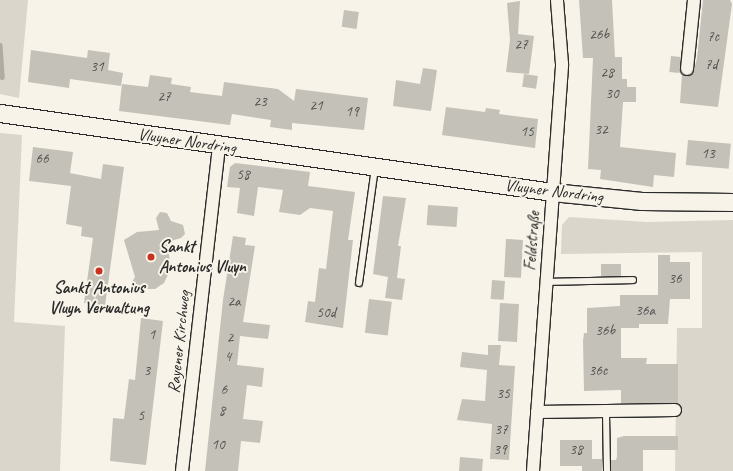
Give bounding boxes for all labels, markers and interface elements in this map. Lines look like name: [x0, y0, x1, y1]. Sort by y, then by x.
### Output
house number: 26b: [589, 26, 609, 44]
house number: 7c: [707, 28, 719, 46]
house number: 27: [514, 36, 528, 54]
house number: 7d: [705, 56, 717, 74]
house number: 31: [90, 58, 104, 76]
house number: 28: [600, 64, 614, 82]
house number: 30: [605, 85, 619, 103]
house number: 27: [157, 88, 171, 106]
house number: 23: [253, 93, 267, 111]
house number: 21: [309, 97, 323, 115]
house number: 19: [345, 103, 359, 121]
house number: 32: [594, 121, 608, 139]
house number: 15: [520, 123, 534, 141]
street label: Vluyner Nordring: [137, 124, 237, 158]
house number: 13: [701, 145, 715, 163]
house number: 66: [35, 150, 49, 168]
house number: 58: [236, 166, 250, 184]
street label: Vluyner Nordring: [504, 175, 604, 207]
street label: Feldstraße: [520, 211, 544, 271]
place label: Sankt Antonius Vluyn: [159, 237, 246, 277]
marker: Sankt Antonius Vluyn: [146, 252, 156, 262]
marker: Sankt Antonius Vluyn Verwaltung: [94, 266, 104, 276]
house number: 36: [668, 270, 682, 288]
place label: Sankt Antonius Vluyn Verwaltung: [49, 278, 149, 318]
street label: Rayener Kirchweg: [163, 290, 195, 394]
house number: 2a: [227, 293, 241, 311]
house number: 36a: [635, 302, 655, 320]
house number: 50d: [316, 304, 336, 322]
house number: 36b: [595, 322, 615, 340]
house number: 1: [149, 326, 155, 344]
house number: 2: [227, 329, 233, 347]
house number: 4: [225, 348, 231, 366]
house number: 3: [144, 362, 150, 380]
house number: 36c: [589, 362, 607, 380]
house number: 6: [221, 381, 227, 399]
house number: 35: [496, 385, 510, 403]
house number: 8: [219, 402, 225, 420]
house number: 5: [138, 407, 144, 425]
house number: 37: [494, 421, 508, 439]
house number: 10: [211, 436, 225, 454]
house number: 39: [493, 441, 507, 459]
house number: 38: [569, 441, 583, 459]

